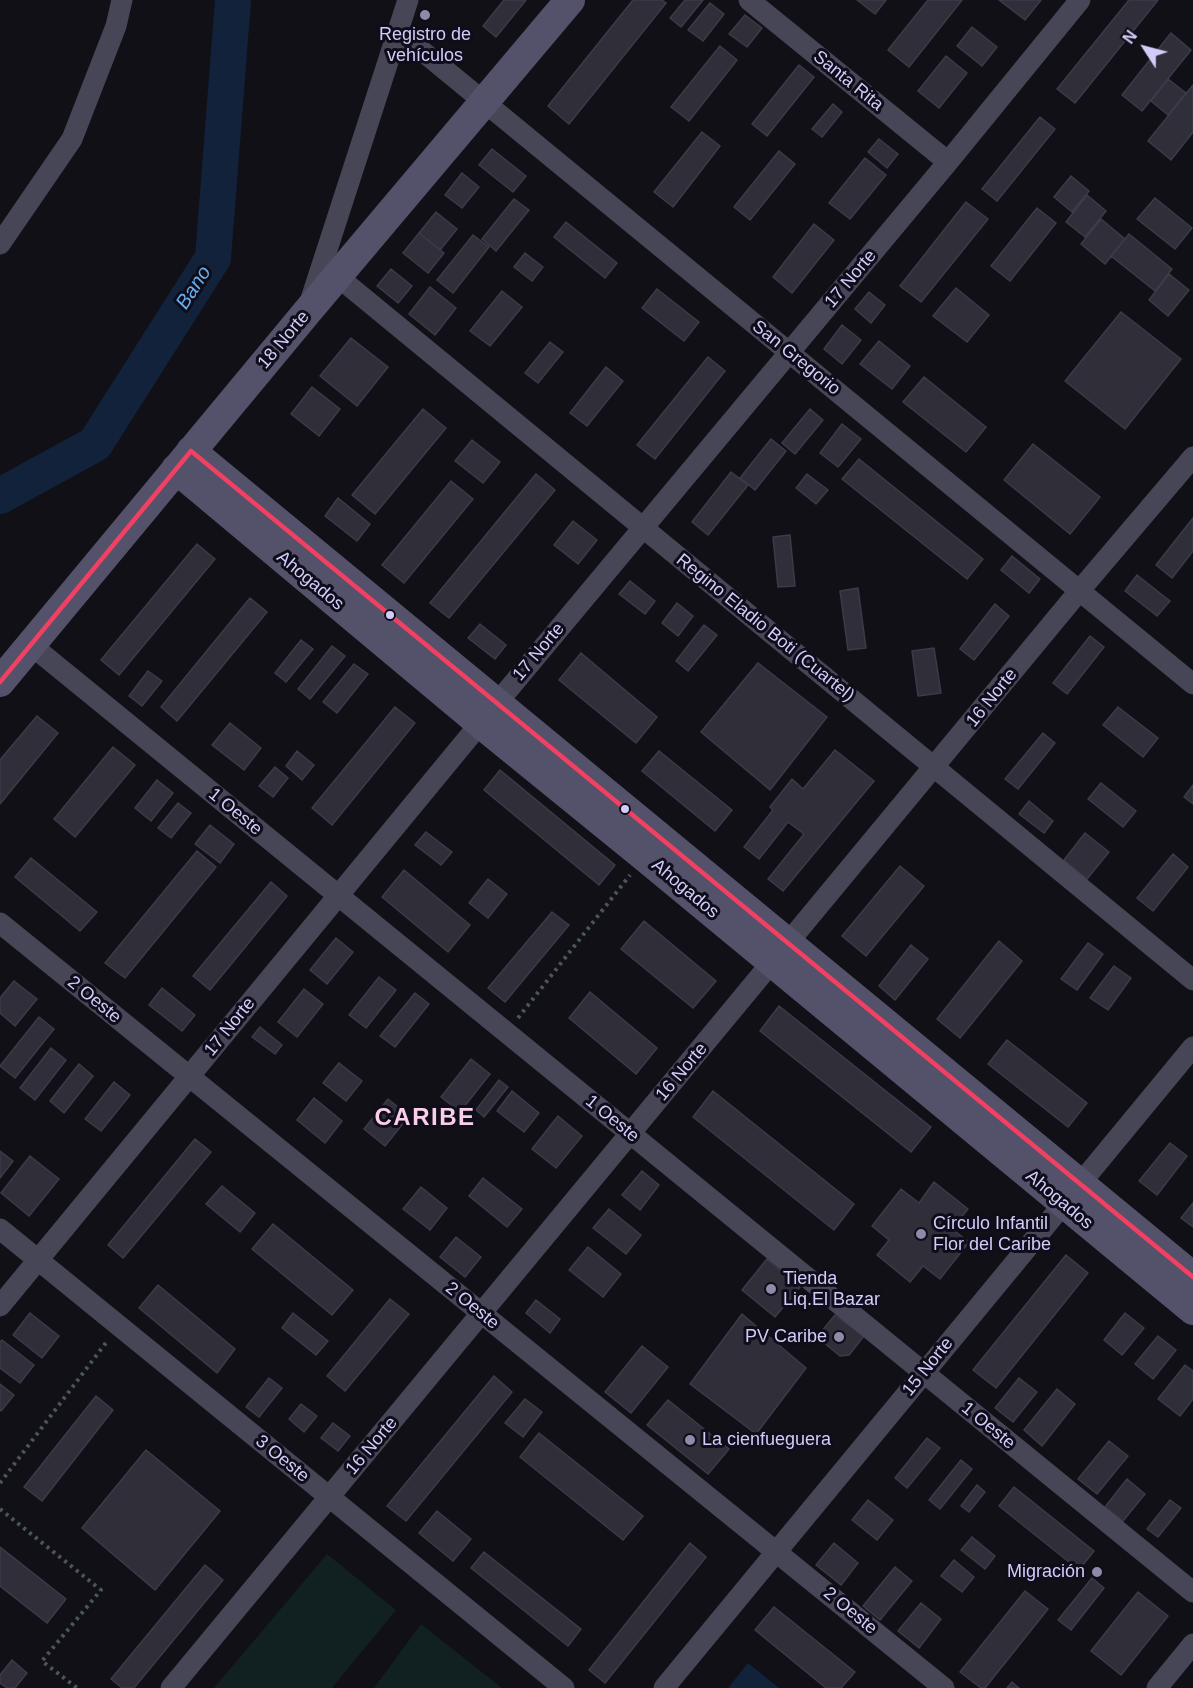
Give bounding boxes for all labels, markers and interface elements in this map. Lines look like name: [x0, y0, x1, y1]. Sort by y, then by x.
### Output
marker: Registro de vehículos: [418, 8, 432, 22]
north arrow: [1115, 18, 1175, 78]
place label: Registro de vehículos: [379, 24, 471, 66]
text: N: [1120, 27, 1140, 47]
street label: Santa Rita: [809, 46, 887, 116]
street label: 17 Norte: [821, 246, 881, 312]
water label: Bano: [171, 262, 217, 314]
street label: 18 Norte: [254, 307, 314, 373]
street label: San Gregorio: [748, 316, 844, 400]
street label: Ahogados: [272, 547, 348, 615]
street label: Regino Eladio Boti (Cuartel): [672, 549, 858, 707]
unlabelled marker: [384, 609, 396, 621]
street label: 17 Norte: [509, 619, 569, 685]
street label: 16 Norte: [962, 664, 1022, 732]
street label: 1 Oeste: [204, 784, 266, 840]
unlabelled marker: [619, 803, 631, 815]
street label: Ahogados: [647, 855, 723, 923]
street label: 2 Oeste: [63, 972, 125, 1028]
street label: 17 Norte: [200, 993, 260, 1061]
street label: 16 Norte: [652, 1039, 712, 1105]
street label: 1 Oeste: [581, 1091, 643, 1147]
district label: CARIBE: [374, 1104, 476, 1132]
street label: Ahogados: [1021, 1166, 1097, 1234]
place label: Círculo Infantil Flor del Caribe: [933, 1213, 1051, 1256]
marker: Círculo Infantil Flor del Caribe: [914, 1227, 928, 1241]
place label: Tienda Liq.El Bazar: [783, 1268, 880, 1310]
street label: 2 Oeste: [441, 1278, 503, 1334]
marker: Tienda Liq.El Bazar: [764, 1282, 778, 1296]
place label: PV Caribe: [745, 1326, 827, 1348]
marker: PV Caribe: [832, 1330, 846, 1344]
street label: 15 Norte: [898, 1333, 958, 1401]
street label: 1 Oeste: [957, 1398, 1019, 1454]
street label: 16 Norte: [342, 1413, 402, 1479]
place label: La cienfueguera: [702, 1429, 831, 1451]
street label: 3 Oeste: [251, 1431, 313, 1487]
marker: La cienfueguera: [683, 1433, 697, 1447]
place label: Migración: [1007, 1561, 1085, 1583]
marker: Migración: [1090, 1565, 1104, 1579]
street label: 2 Oeste: [819, 1583, 881, 1639]

